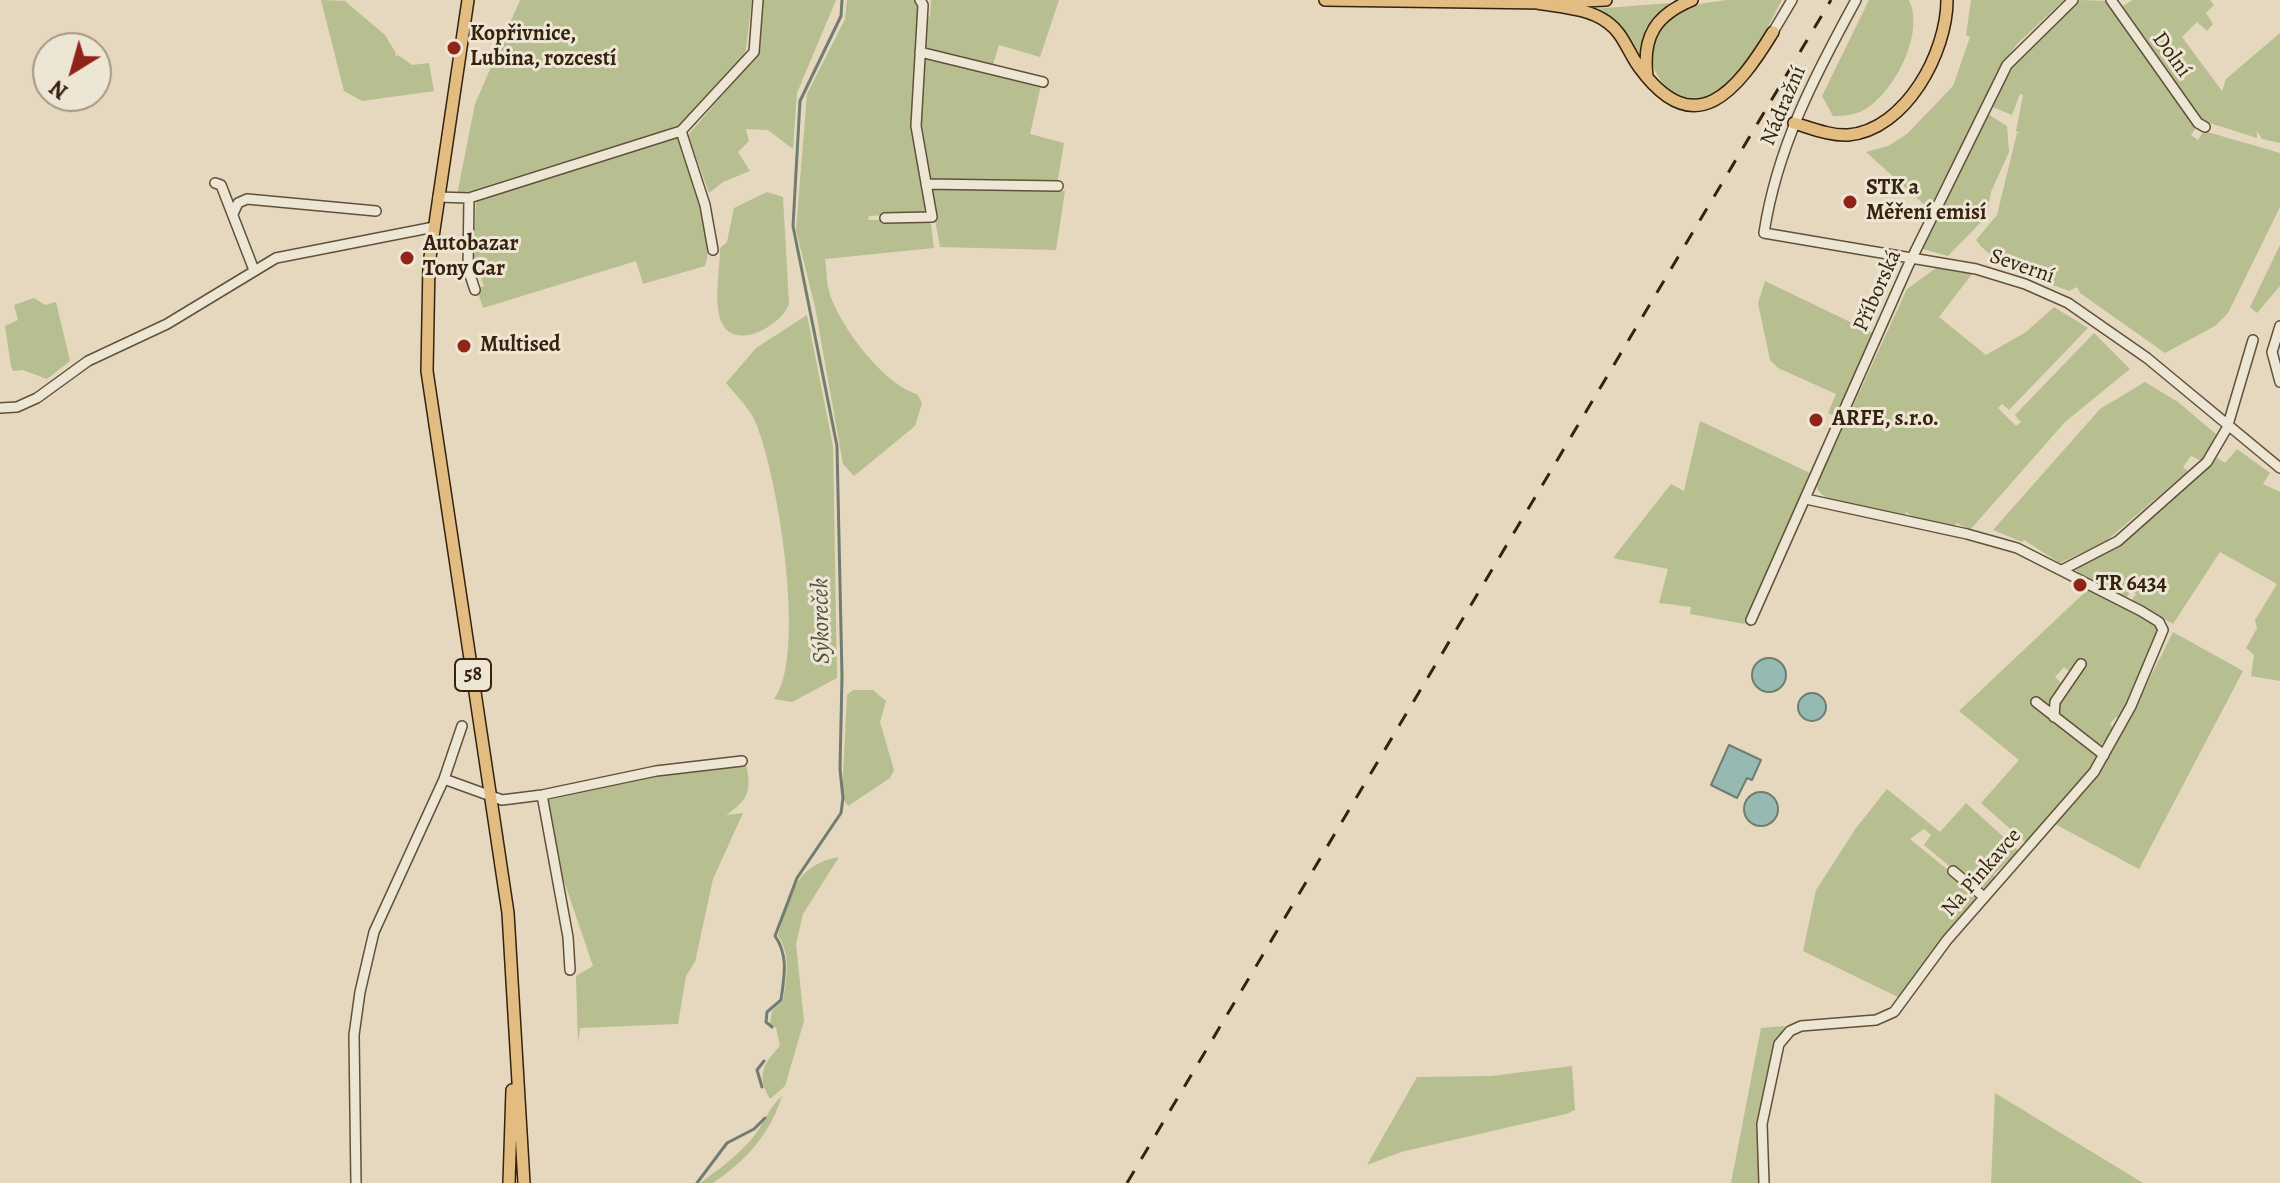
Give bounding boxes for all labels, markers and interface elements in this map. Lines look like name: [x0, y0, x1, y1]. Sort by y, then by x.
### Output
place label: Kopřivnice, Lubina, rozcestí: [470, 22, 616, 74]
street label: Dolní: [2146, 27, 2196, 83]
north arrow: [32, 32, 112, 112]
marker: Kopřivnice, Lubina, rozcestí: [445, 39, 463, 57]
street label: Nádražní: [1755, 62, 1813, 150]
text: N: [43, 73, 74, 106]
place label: STK a Měření emisí: [1866, 176, 1986, 228]
marker: STK a Měření emisí: [1841, 193, 1859, 211]
place label: Autobazar Tony Car: [423, 232, 519, 284]
street label: Severní: [1986, 244, 2058, 290]
street label: Příborská: [1848, 246, 1908, 336]
marker: Autobazar Tony Car: [398, 249, 416, 267]
place label: Multised: [480, 333, 561, 359]
marker: Multised: [455, 337, 473, 355]
place label: ARFE, s.r.o.: [1832, 407, 1939, 433]
marker: ARFE, s.r.o.: [1807, 411, 1825, 429]
place label: TR 6434: [2096, 572, 2167, 598]
marker: TR 6434: [2071, 576, 2089, 594]
water label: Sýkoreček: [807, 578, 837, 664]
road number: 58: [455, 659, 491, 691]
street label: Na Pinkavce: [1936, 823, 2028, 923]

